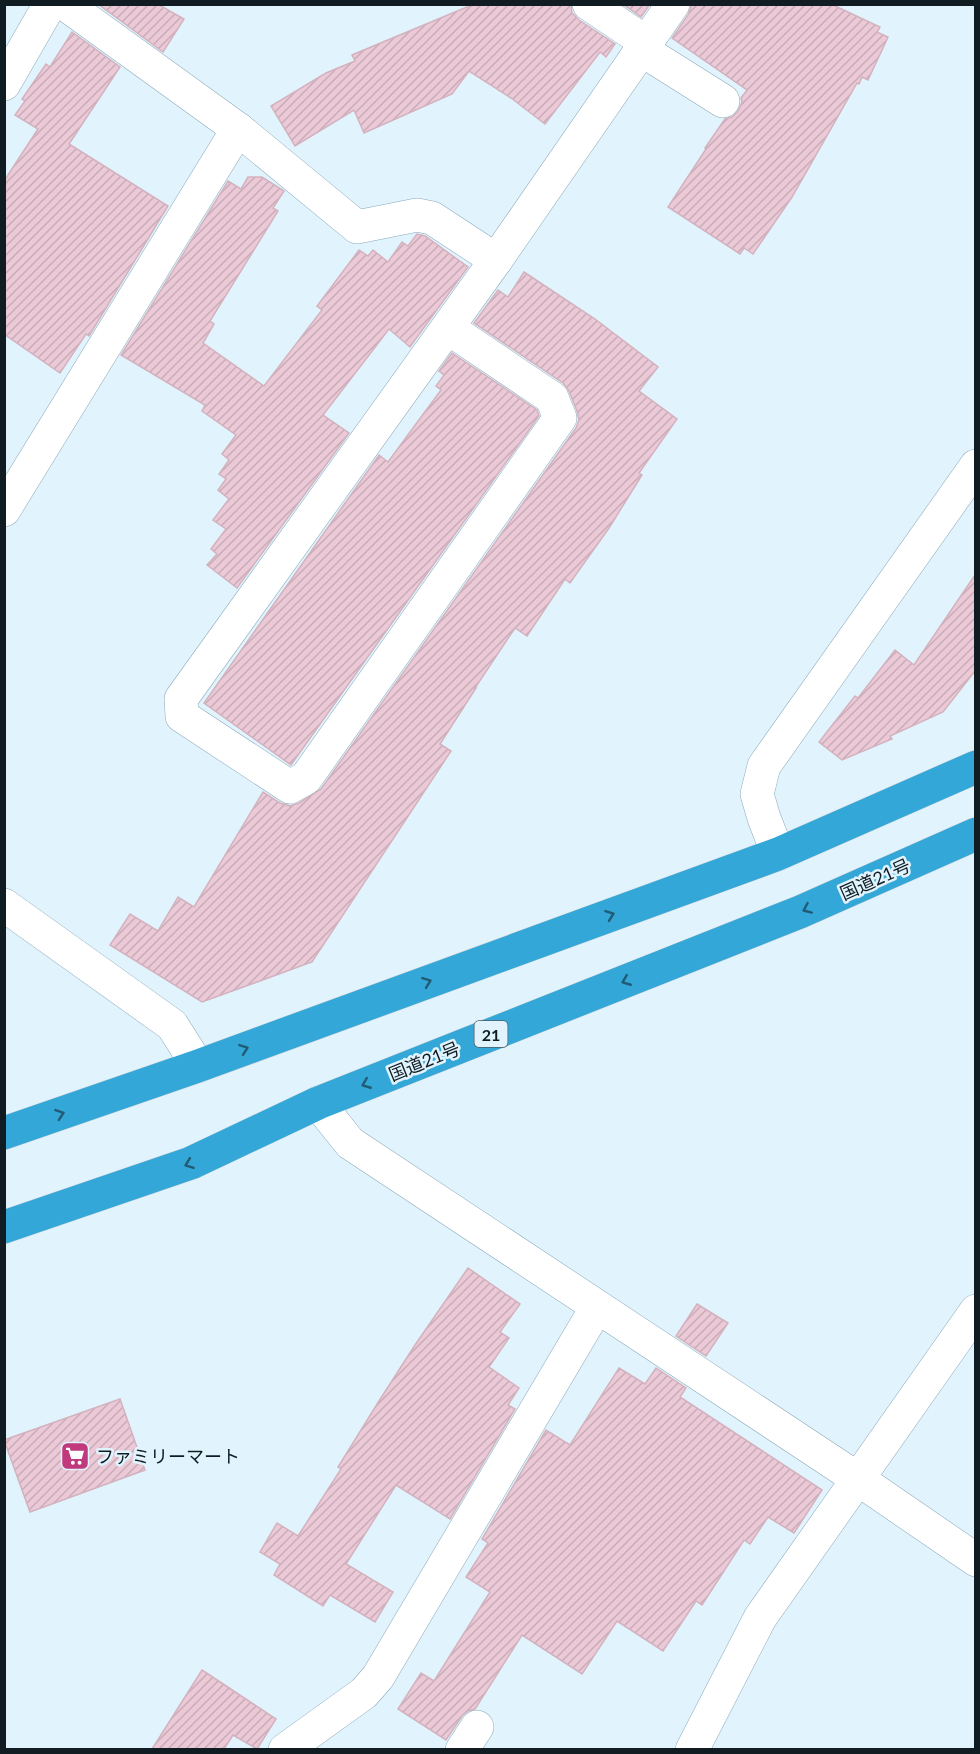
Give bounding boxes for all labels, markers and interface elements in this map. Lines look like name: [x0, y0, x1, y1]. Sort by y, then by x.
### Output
street label: 国道21号: [836, 854, 914, 904]
one-way arrow: [802, 902, 813, 914]
one-way arrow: [604, 910, 615, 923]
one-way arrow: [621, 974, 632, 986]
one-way arrow: [421, 977, 432, 990]
road number: 21: [474, 1021, 508, 1047]
street label: 国道21号: [385, 1037, 463, 1085]
one-way arrow: [238, 1044, 249, 1056]
one-way arrow: [362, 1076, 372, 1089]
one-way arrow: [54, 1108, 65, 1121]
one-way arrow: [184, 1156, 194, 1169]
supermarket icon: ファミリーマート: [59, 1440, 91, 1472]
place label: ファミリーマート: [96, 1445, 240, 1467]

